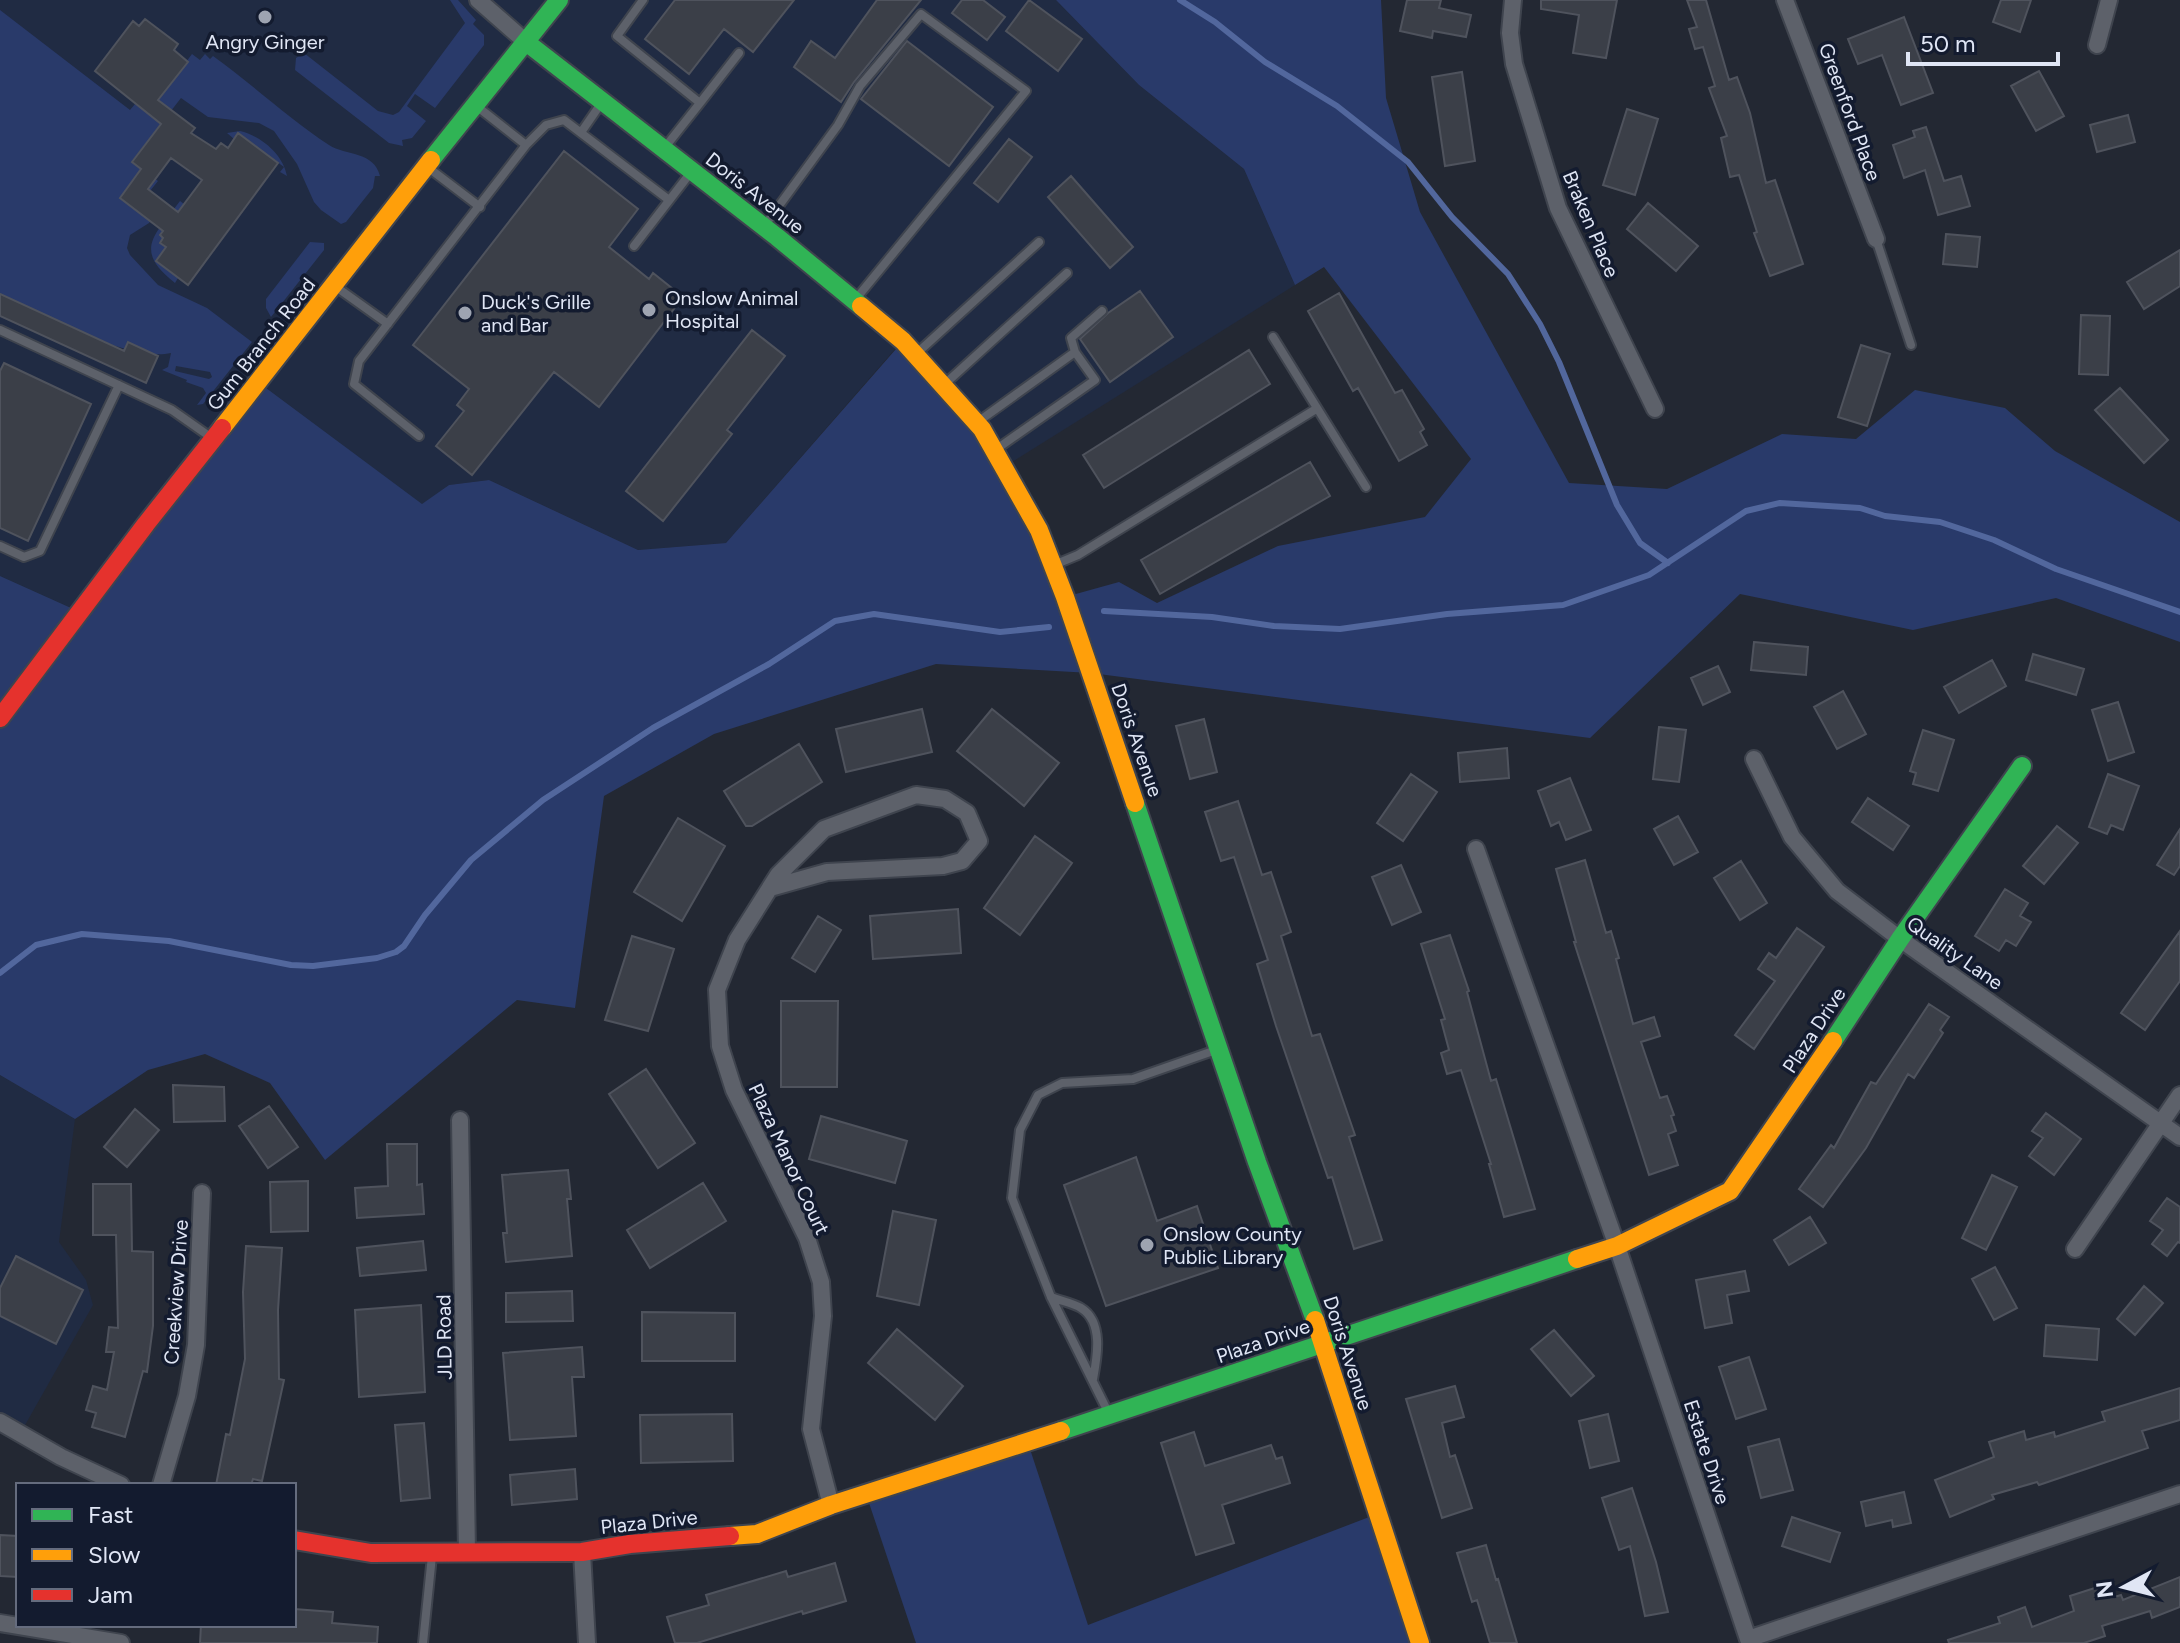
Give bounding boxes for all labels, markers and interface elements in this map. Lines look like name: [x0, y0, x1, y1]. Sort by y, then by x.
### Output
marker: Angry Ginger: [256, 8, 274, 26]
scale bar: [1908, 16, 2058, 66]
text: 50 m: [1920, 29, 1976, 58]
place label: Angry Ginger: [205, 30, 325, 54]
street label: Greenford Place: [1814, 40, 1886, 184]
street label: Doris Avenue: [701, 147, 809, 239]
street label: Braken Place: [1558, 167, 1624, 281]
street label: Gum Branch Road: [202, 273, 320, 415]
place label: Onslow Animal Hospital: [665, 286, 798, 333]
place label: Duck's Grille and Bar: [481, 290, 591, 337]
marker: Onslow Animal Hospital: [640, 301, 658, 319]
marker: Duck's Grille and Bar: [456, 304, 474, 322]
street label: Doris Avenue: [1106, 680, 1168, 800]
street label: Quality Lane: [1902, 911, 2008, 995]
street label: Plaza Drive: [1777, 983, 1851, 1077]
street label: Plaza Manor Court: [743, 1080, 835, 1238]
street label: Creekview Drive: [159, 1219, 193, 1365]
place label: Onslow County Public Library: [1163, 1222, 1302, 1269]
marker: Onslow County Public Library: [1138, 1236, 1156, 1254]
street label: Doris Avenue: [1318, 1293, 1378, 1413]
street label: JLD Road: [431, 1294, 457, 1380]
street label: Plaza Drive: [1213, 1314, 1313, 1368]
street label: Estate Drive: [1679, 1397, 1735, 1507]
legend: [16, 1483, 296, 1627]
text: Fast: [88, 1500, 133, 1529]
street label: Plaza Drive: [599, 1505, 699, 1539]
text: Slow: [88, 1540, 141, 1569]
north arrow: [2084, 1547, 2164, 1627]
text: N: [2090, 1579, 2119, 1599]
text: Jam: [88, 1580, 133, 1609]

